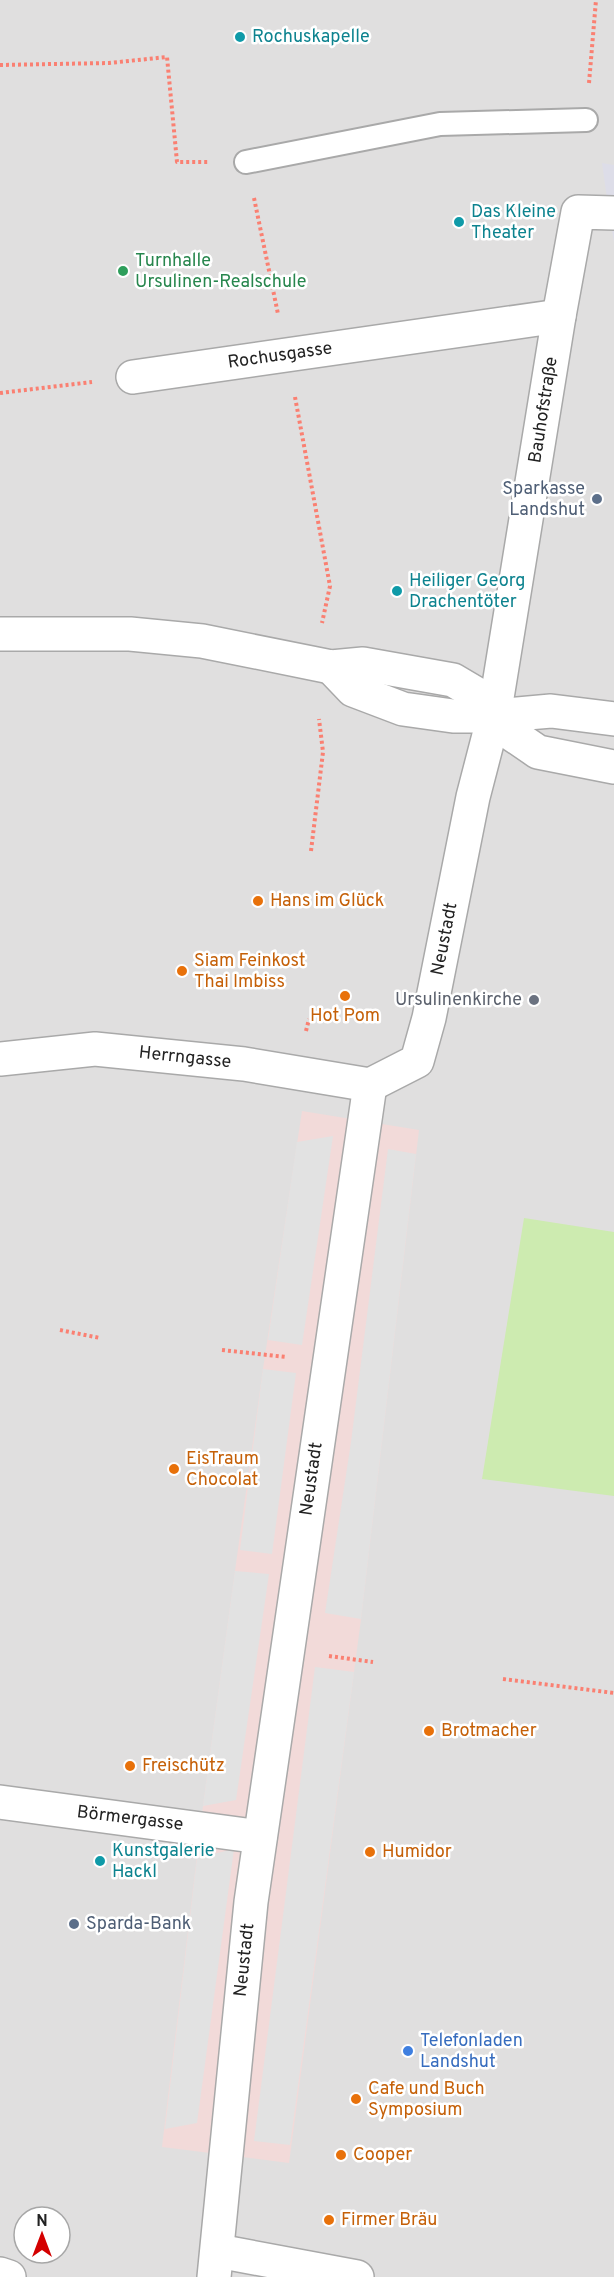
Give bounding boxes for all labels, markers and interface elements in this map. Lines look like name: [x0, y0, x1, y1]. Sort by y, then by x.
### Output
place label: Rochuskapelle: [252, 26, 370, 49]
marker: Rochuskapelle: [233, 30, 247, 44]
place label: Das Kleine Theater: [471, 201, 556, 245]
marker: Das Kleine Theater: [452, 215, 466, 229]
place label: Turnhalle Ursulinen-Realschule: [135, 250, 307, 294]
marker: Turnhalle Ursulinen-Realschule: [116, 264, 130, 278]
street label: Rochusgasse: [226, 337, 334, 375]
street label: Bauhofstraße: [524, 355, 564, 465]
place label: Sparkasse Landshut: [502, 478, 585, 522]
marker: Sparkasse Landshut: [590, 492, 604, 506]
place label: Heiliger Georg Drachentöter: [409, 570, 525, 614]
marker: Heiliger Georg Drachentöter: [390, 584, 404, 598]
place label: Hans im Glück: [270, 890, 384, 913]
marker: Hans im Glück: [251, 894, 265, 908]
street label: Neustadt: [427, 900, 463, 978]
place label: Siam Feinkost Thai Imbiss: [194, 950, 306, 994]
marker: Siam Feinkost Thai Imbiss: [175, 964, 189, 978]
marker: Hot Pom: [338, 989, 352, 1003]
place label: Ursulinenkirche: [395, 989, 522, 1012]
marker: Ursulinenkirche: [527, 993, 541, 1007]
place label: Hot Pom: [310, 1005, 380, 1028]
street label: Herrngasse: [138, 1042, 232, 1074]
street label: Neustadt: [295, 1441, 329, 1517]
place label: EisTraum Chocolat: [186, 1448, 259, 1492]
marker: EisTraum Chocolat: [167, 1462, 181, 1476]
place label: Brotmacher: [441, 1720, 537, 1743]
marker: Brotmacher: [422, 1724, 436, 1738]
place label: Freischütz: [142, 1755, 225, 1778]
marker: Freischütz: [123, 1759, 137, 1773]
street label: Börmergasse: [76, 1801, 184, 1837]
place label: Kunstgalerie Hackl: [112, 1840, 215, 1884]
place label: Humidor: [382, 1841, 452, 1864]
marker: Humidor: [363, 1845, 377, 1859]
marker: Kunstgalerie Hackl: [93, 1854, 107, 1868]
place label: Sparda-Bank: [86, 1913, 191, 1936]
marker: Sparda-Bank: [67, 1917, 81, 1931]
street label: Neustadt: [230, 1922, 260, 1998]
place label: Telefonladen Landshut: [420, 2030, 523, 2074]
marker: Telefonladen Landshut: [401, 2044, 415, 2058]
place label: Cafe und Buch Symposium: [368, 2078, 485, 2122]
marker: Cafe und Buch Symposium: [349, 2092, 363, 2106]
place label: Cooper: [353, 2144, 412, 2167]
marker: Cooper: [334, 2148, 348, 2162]
north arrow: [12, 2205, 72, 2265]
place label: Firmer Bräu: [341, 2209, 437, 2232]
text: N: [36, 2212, 48, 2232]
marker: Firmer Bräu: [322, 2213, 336, 2227]

